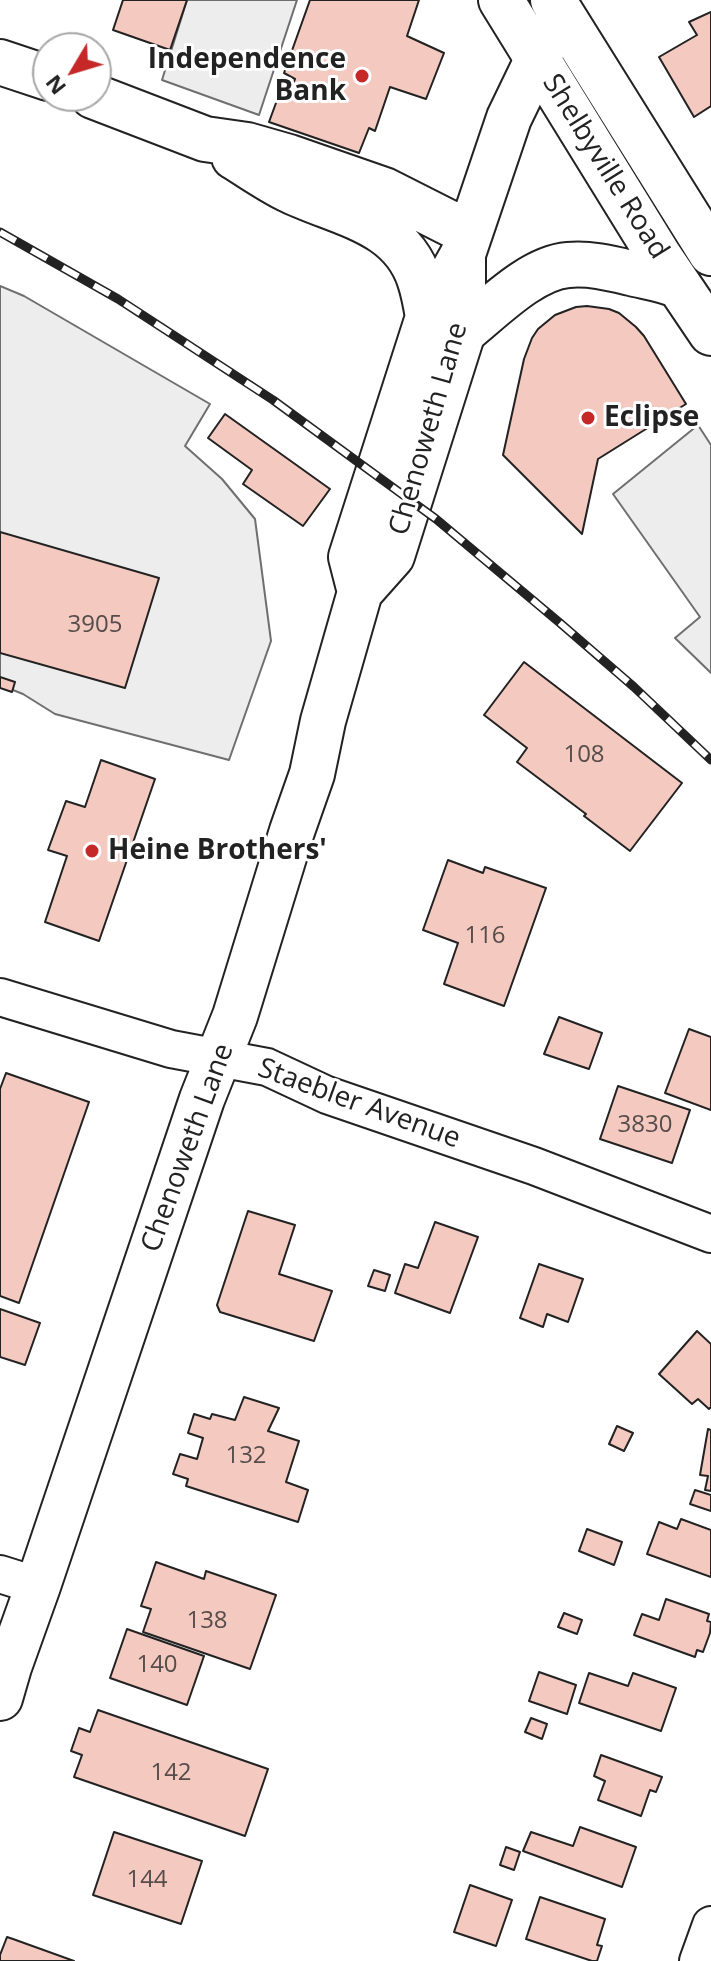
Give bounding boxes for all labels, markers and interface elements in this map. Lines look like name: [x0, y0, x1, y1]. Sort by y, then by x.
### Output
north arrow: [32, 32, 112, 112]
place label: Independence Bank: [148, 43, 346, 109]
marker: Independence Bank: [353, 67, 371, 85]
street label: Shelbyville Road: [535, 68, 675, 266]
text: N: [37, 69, 72, 102]
street label: Chenoweth Lane: [383, 319, 475, 539]
place label: Eclipse: [604, 401, 699, 435]
marker: Eclipse: [579, 409, 597, 427]
house number: 3905: [68, 611, 122, 639]
house number: 108: [563, 741, 605, 769]
place label: Heine Brothers': [108, 834, 327, 868]
marker: Heine Brothers': [83, 842, 101, 860]
house number: 116: [464, 922, 506, 950]
street label: Chenoweth Lane: [135, 1039, 241, 1257]
street label: Staebler Avenue: [253, 1052, 465, 1156]
house number: 3830: [618, 1111, 672, 1139]
house number: 132: [225, 1442, 267, 1470]
house number: 138: [186, 1607, 228, 1635]
house number: 140: [136, 1651, 178, 1679]
house number: 142: [150, 1759, 192, 1787]
house number: 144: [126, 1866, 168, 1894]

